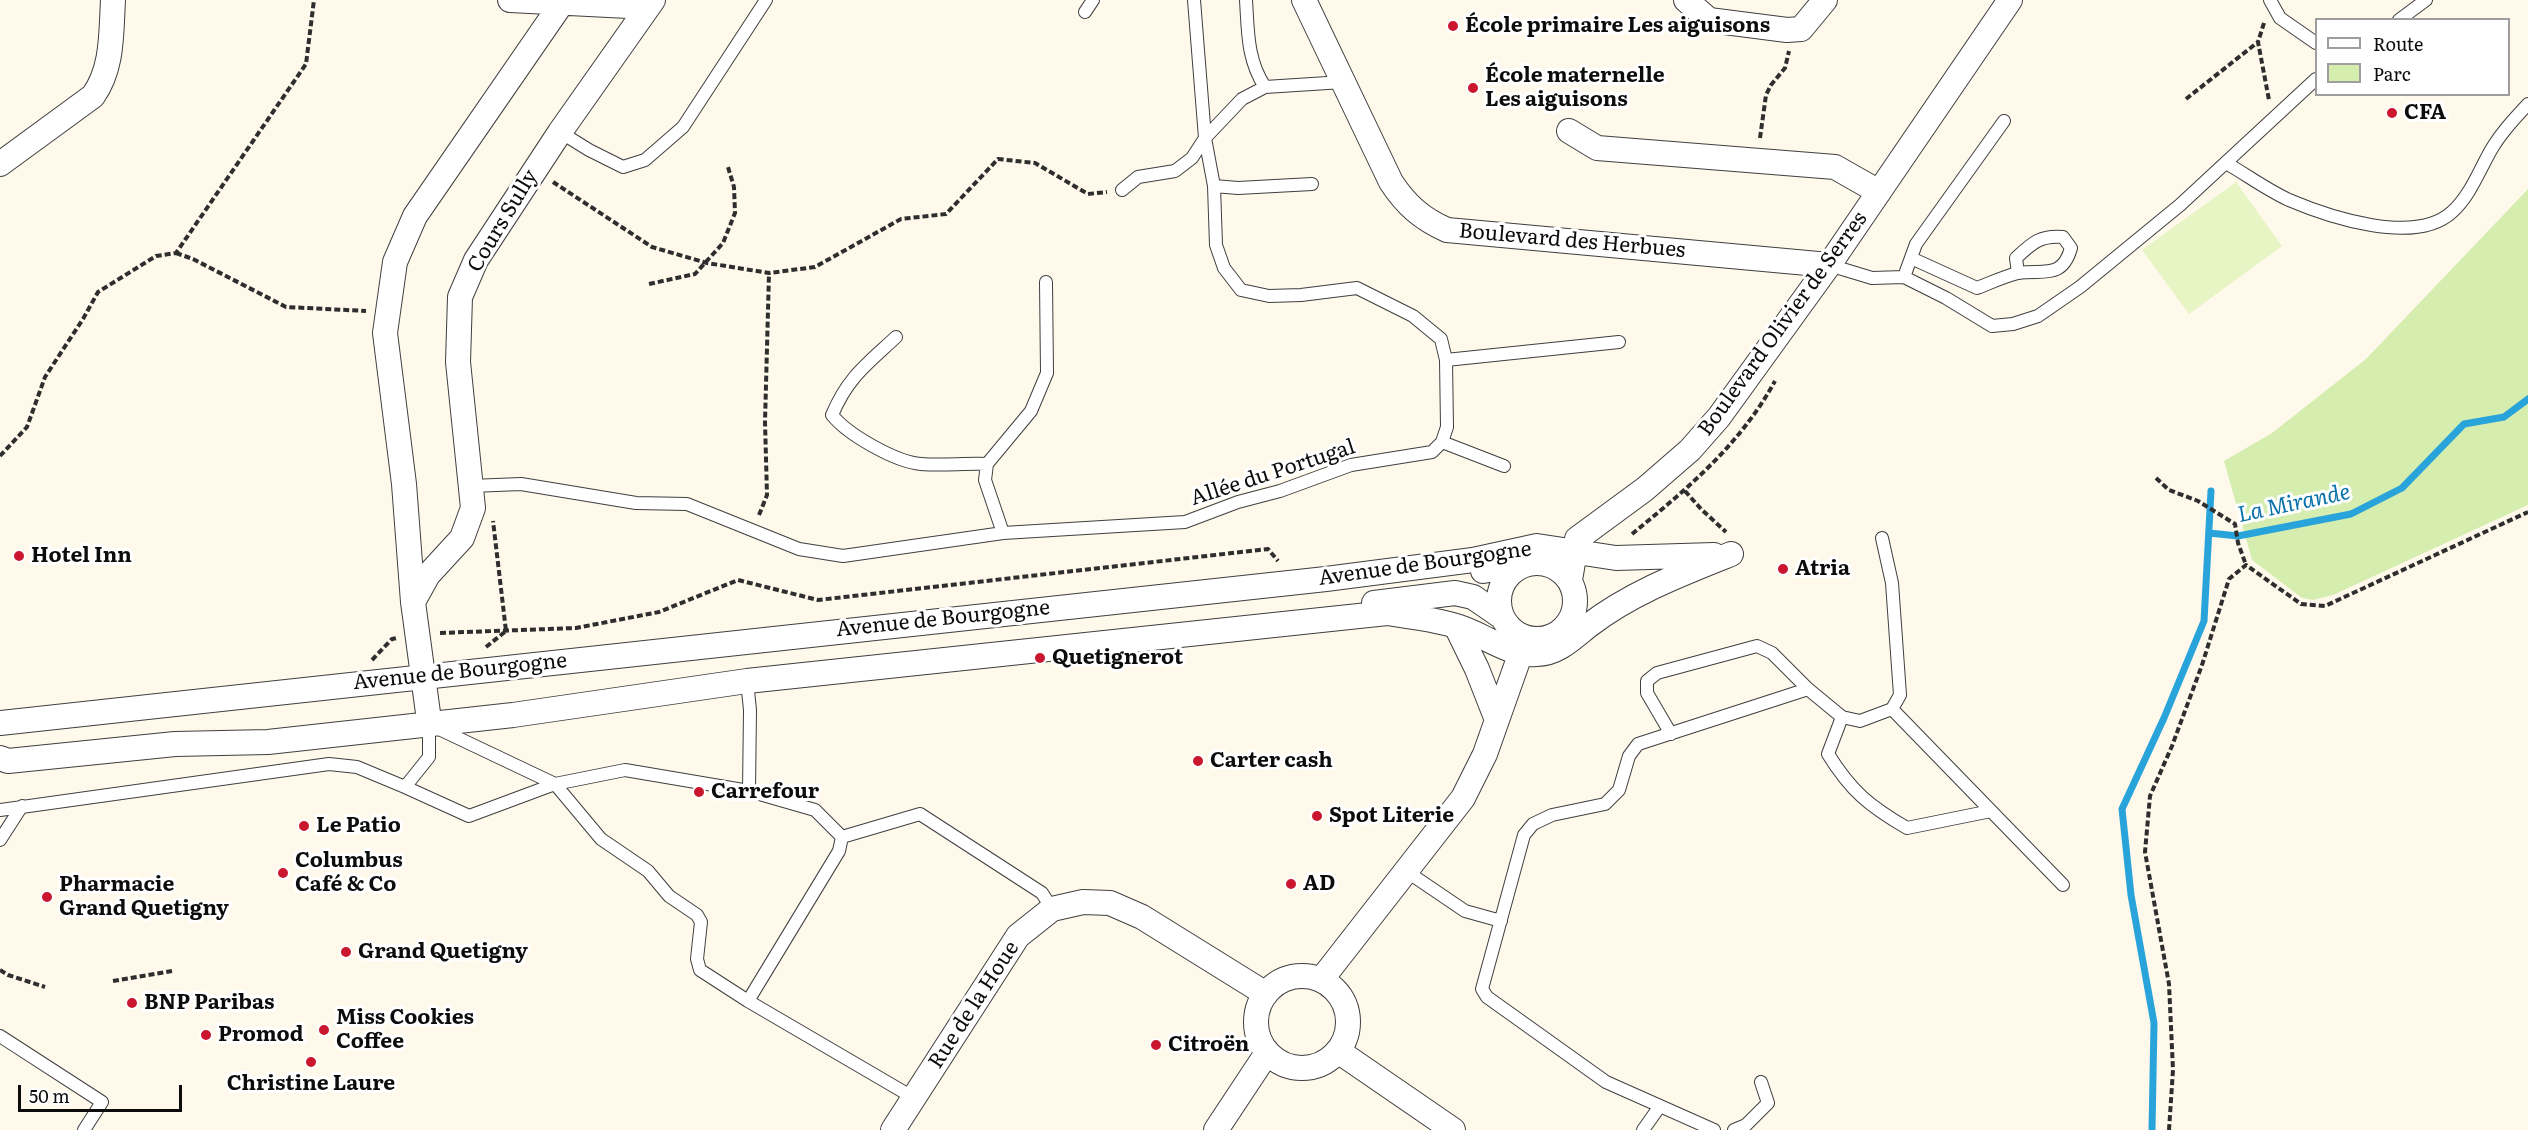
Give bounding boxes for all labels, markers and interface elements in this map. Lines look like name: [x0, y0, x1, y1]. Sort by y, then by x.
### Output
place label: École primaire Les aiguisons: [1465, 13, 1770, 39]
legend: [2315, 18, 2510, 96]
marker: École primaire Les aiguisons: [1446, 19, 1460, 33]
text: Route: [2373, 30, 2423, 57]
text: Parc: [2373, 60, 2411, 87]
place label: École maternelle Les aiguisons: [1485, 63, 1665, 113]
marker: École maternelle Les aiguisons: [1466, 81, 1480, 95]
place label: CFA: [2404, 100, 2446, 126]
marker: CFA: [2385, 106, 2399, 120]
street label: Cours Sully: [463, 165, 543, 277]
street label: Boulevard Olivier de Serres: [1693, 207, 1873, 441]
street label: Boulevard des Herbues: [1458, 219, 1686, 263]
street label: Allée du Portugal: [1188, 435, 1358, 511]
water label: La Mirande: [2235, 479, 2353, 529]
street label: Avenue de Bourgogne: [1317, 537, 1533, 591]
place label: Hotel Inn: [31, 543, 132, 569]
marker: Hotel Inn: [12, 549, 26, 563]
place label: Atria: [1795, 556, 1850, 582]
marker: Atria: [1776, 562, 1790, 576]
street label: Avenue de Bourgogne: [835, 595, 1051, 643]
place label: Quetignerot: [1052, 645, 1183, 671]
street label: Avenue de Bourgogne: [352, 648, 568, 696]
marker: Quetignerot: [1033, 651, 1047, 665]
place label: Carter cash: [1210, 748, 1333, 774]
marker: Carter cash: [1191, 754, 1205, 768]
place label: Carrefour: [711, 779, 819, 805]
marker: Carrefour: [692, 785, 706, 799]
place label: Spot Literie: [1329, 803, 1454, 829]
marker: Spot Literie: [1310, 809, 1324, 823]
place label: Le Patio: [316, 813, 401, 839]
marker: Le Patio: [297, 819, 311, 833]
place label: Columbus Café & Co: [295, 848, 403, 898]
marker: Columbus Café & Co: [276, 866, 290, 880]
place label: AD: [1303, 871, 1335, 897]
place label: Pharmacie Grand Quetigny: [59, 872, 229, 922]
marker: AD: [1284, 877, 1298, 891]
marker: Pharmacie Grand Quetigny: [40, 890, 54, 904]
street label: Rue de la Houe: [923, 937, 1025, 1073]
place label: Grand Quetigny: [358, 939, 528, 965]
marker: Grand Quetigny: [339, 945, 353, 959]
place label: BNP Paribas: [144, 990, 274, 1016]
marker: BNP Paribas: [125, 996, 139, 1010]
place label: Miss Cookies Coffee: [336, 1005, 474, 1055]
place label: Promod: [218, 1022, 303, 1048]
marker: Miss Cookies Coffee: [317, 1023, 331, 1037]
marker: Promod: [199, 1028, 213, 1042]
place label: Citroën: [1168, 1032, 1249, 1058]
marker: Citroën: [1149, 1038, 1163, 1052]
marker: Christine Laure: [304, 1055, 318, 1069]
place label: Christine Laure: [227, 1071, 395, 1097]
scale bar: [21, 1073, 184, 1111]
text: 50 m: [29, 1082, 70, 1109]

